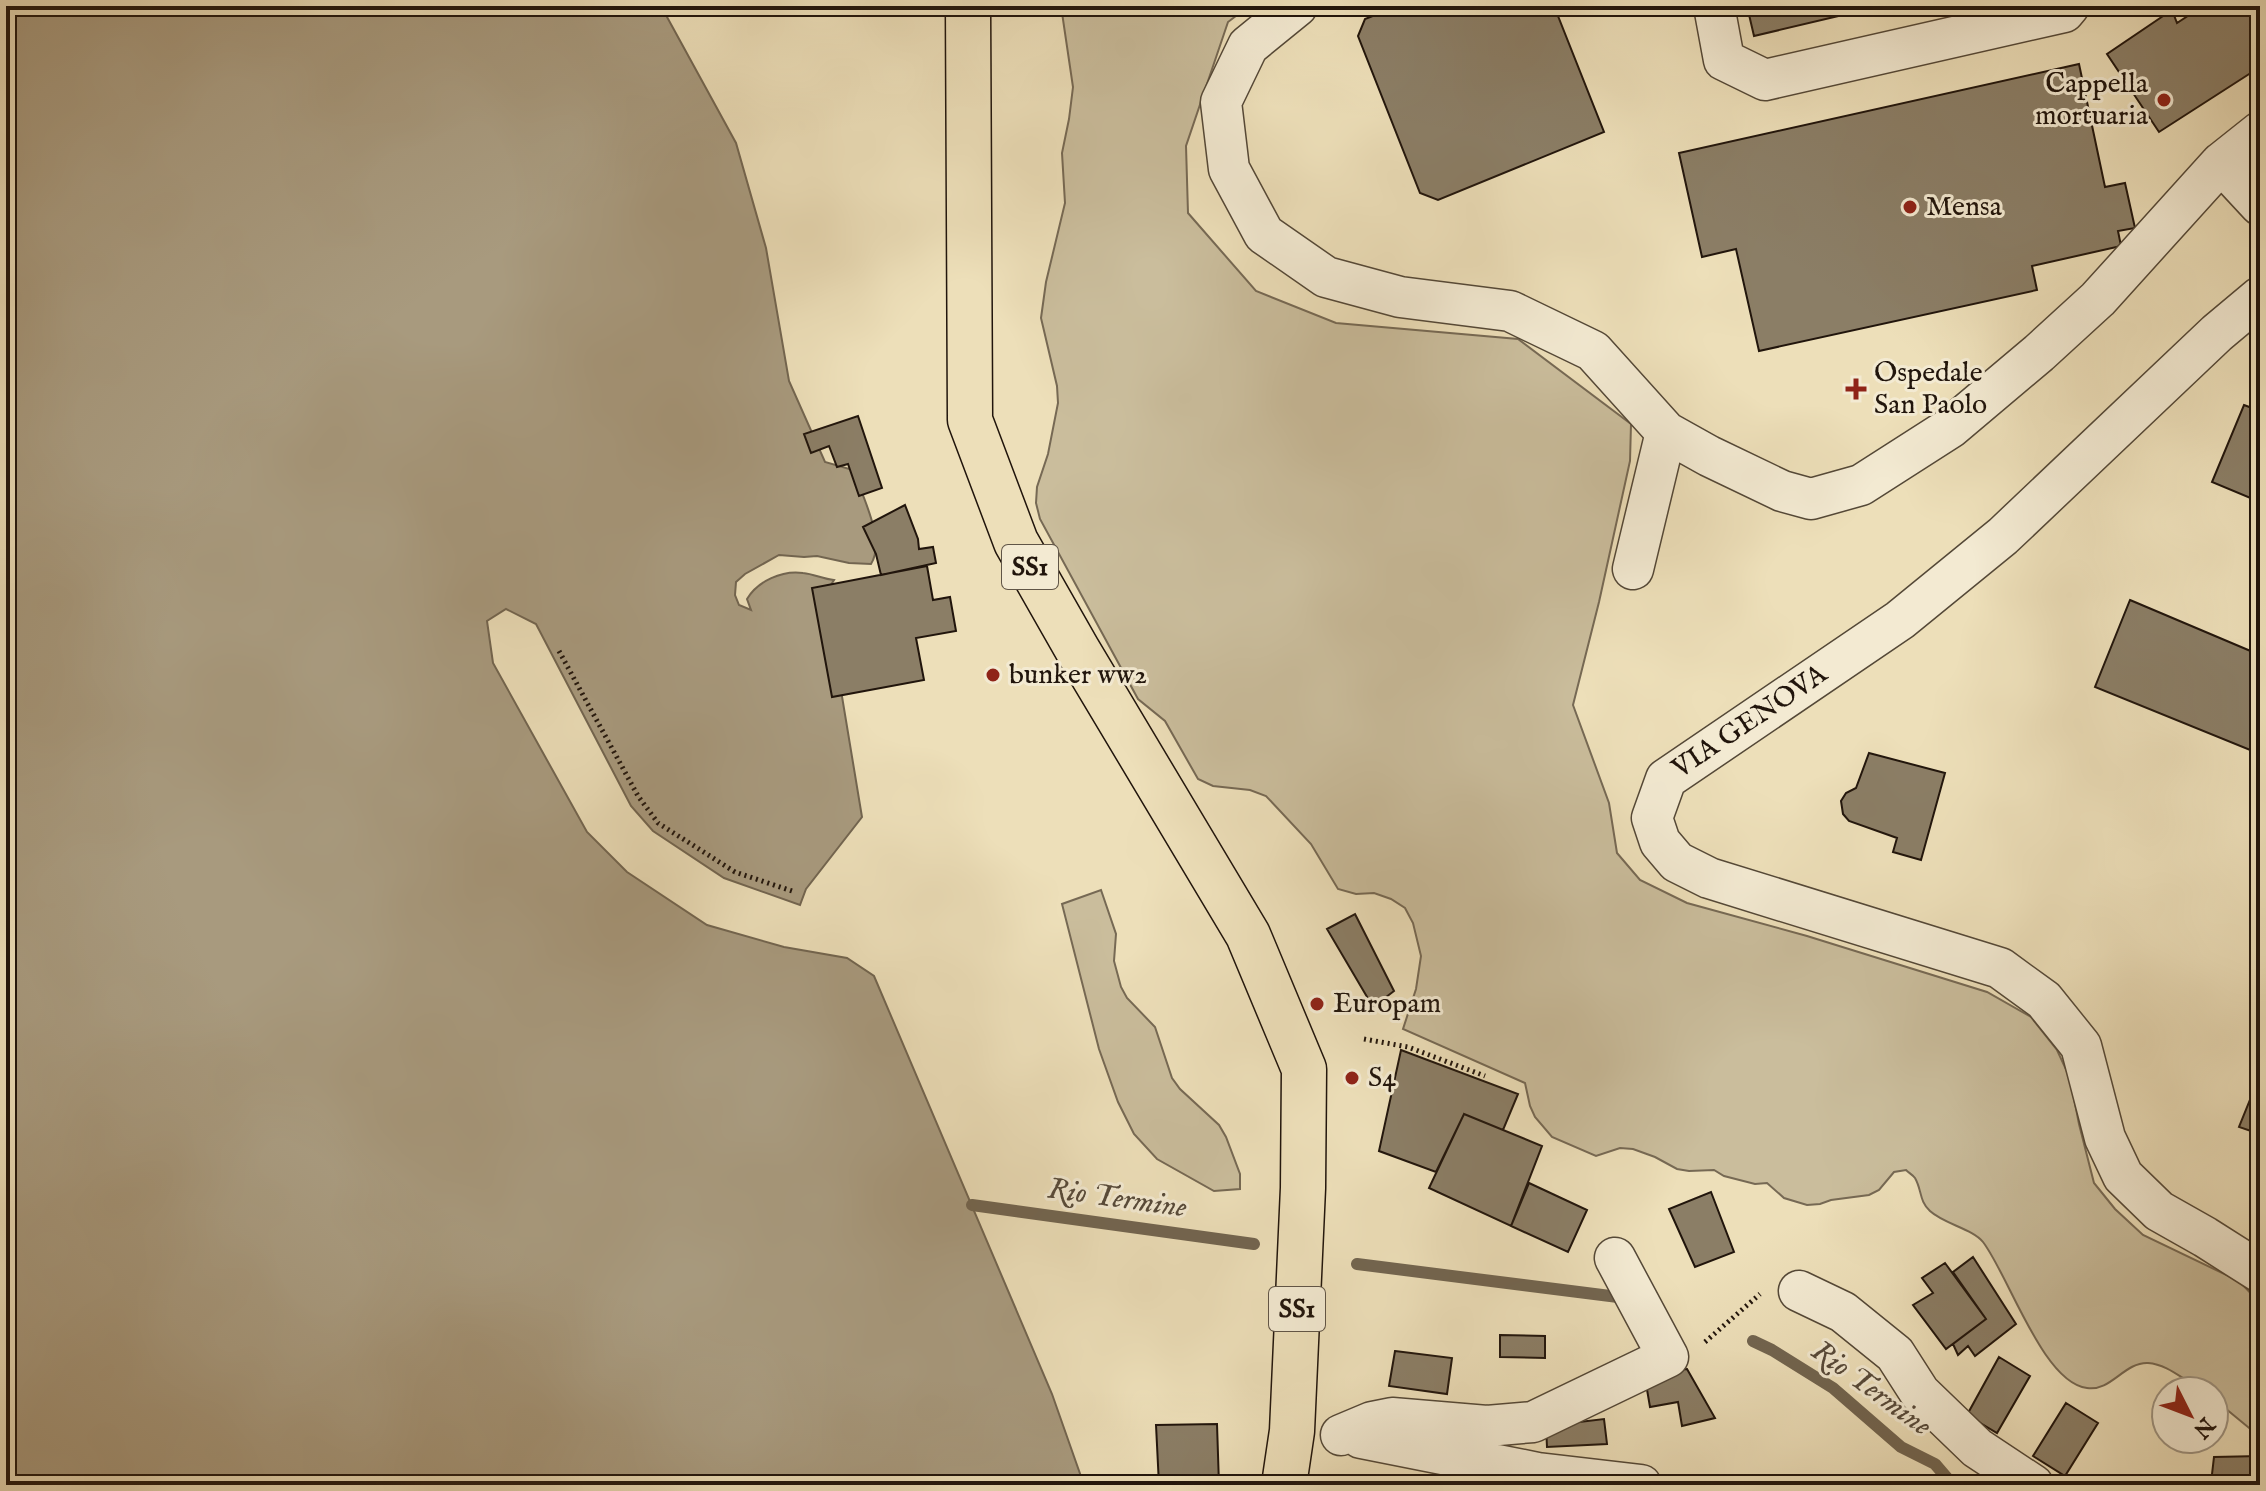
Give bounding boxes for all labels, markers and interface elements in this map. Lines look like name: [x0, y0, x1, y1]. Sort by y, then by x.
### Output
place label: Cappella mortuaria: [2035, 67, 2149, 134]
marker: Cappella mortuaria: [2155, 91, 2173, 109]
place label: Mensa: [1926, 190, 2003, 225]
marker: Mensa: [1901, 198, 1919, 216]
place label: Ospedale San Paolo: [1874, 356, 1987, 423]
marker: Ospedale San Paolo: [1845, 378, 1867, 400]
road number: SS1: [1002, 545, 1058, 589]
street label: VIA GENOVA: [1665, 657, 1835, 787]
place label: bunker ww2: [1009, 658, 1147, 693]
marker: bunker ww2: [984, 666, 1002, 684]
place label: Europam: [1333, 987, 1441, 1022]
marker: Europam: [1308, 995, 1326, 1013]
place label: S4: [1368, 1061, 1396, 1096]
marker: S4: [1343, 1069, 1361, 1087]
water label: Rio Termine: [1045, 1170, 1189, 1228]
road number: SS1: [1269, 1287, 1325, 1331]
water label: Rio Termine: [1803, 1333, 1939, 1445]
north arrow: [2150, 1375, 2230, 1455]
text: N: [2187, 1410, 2221, 1443]

